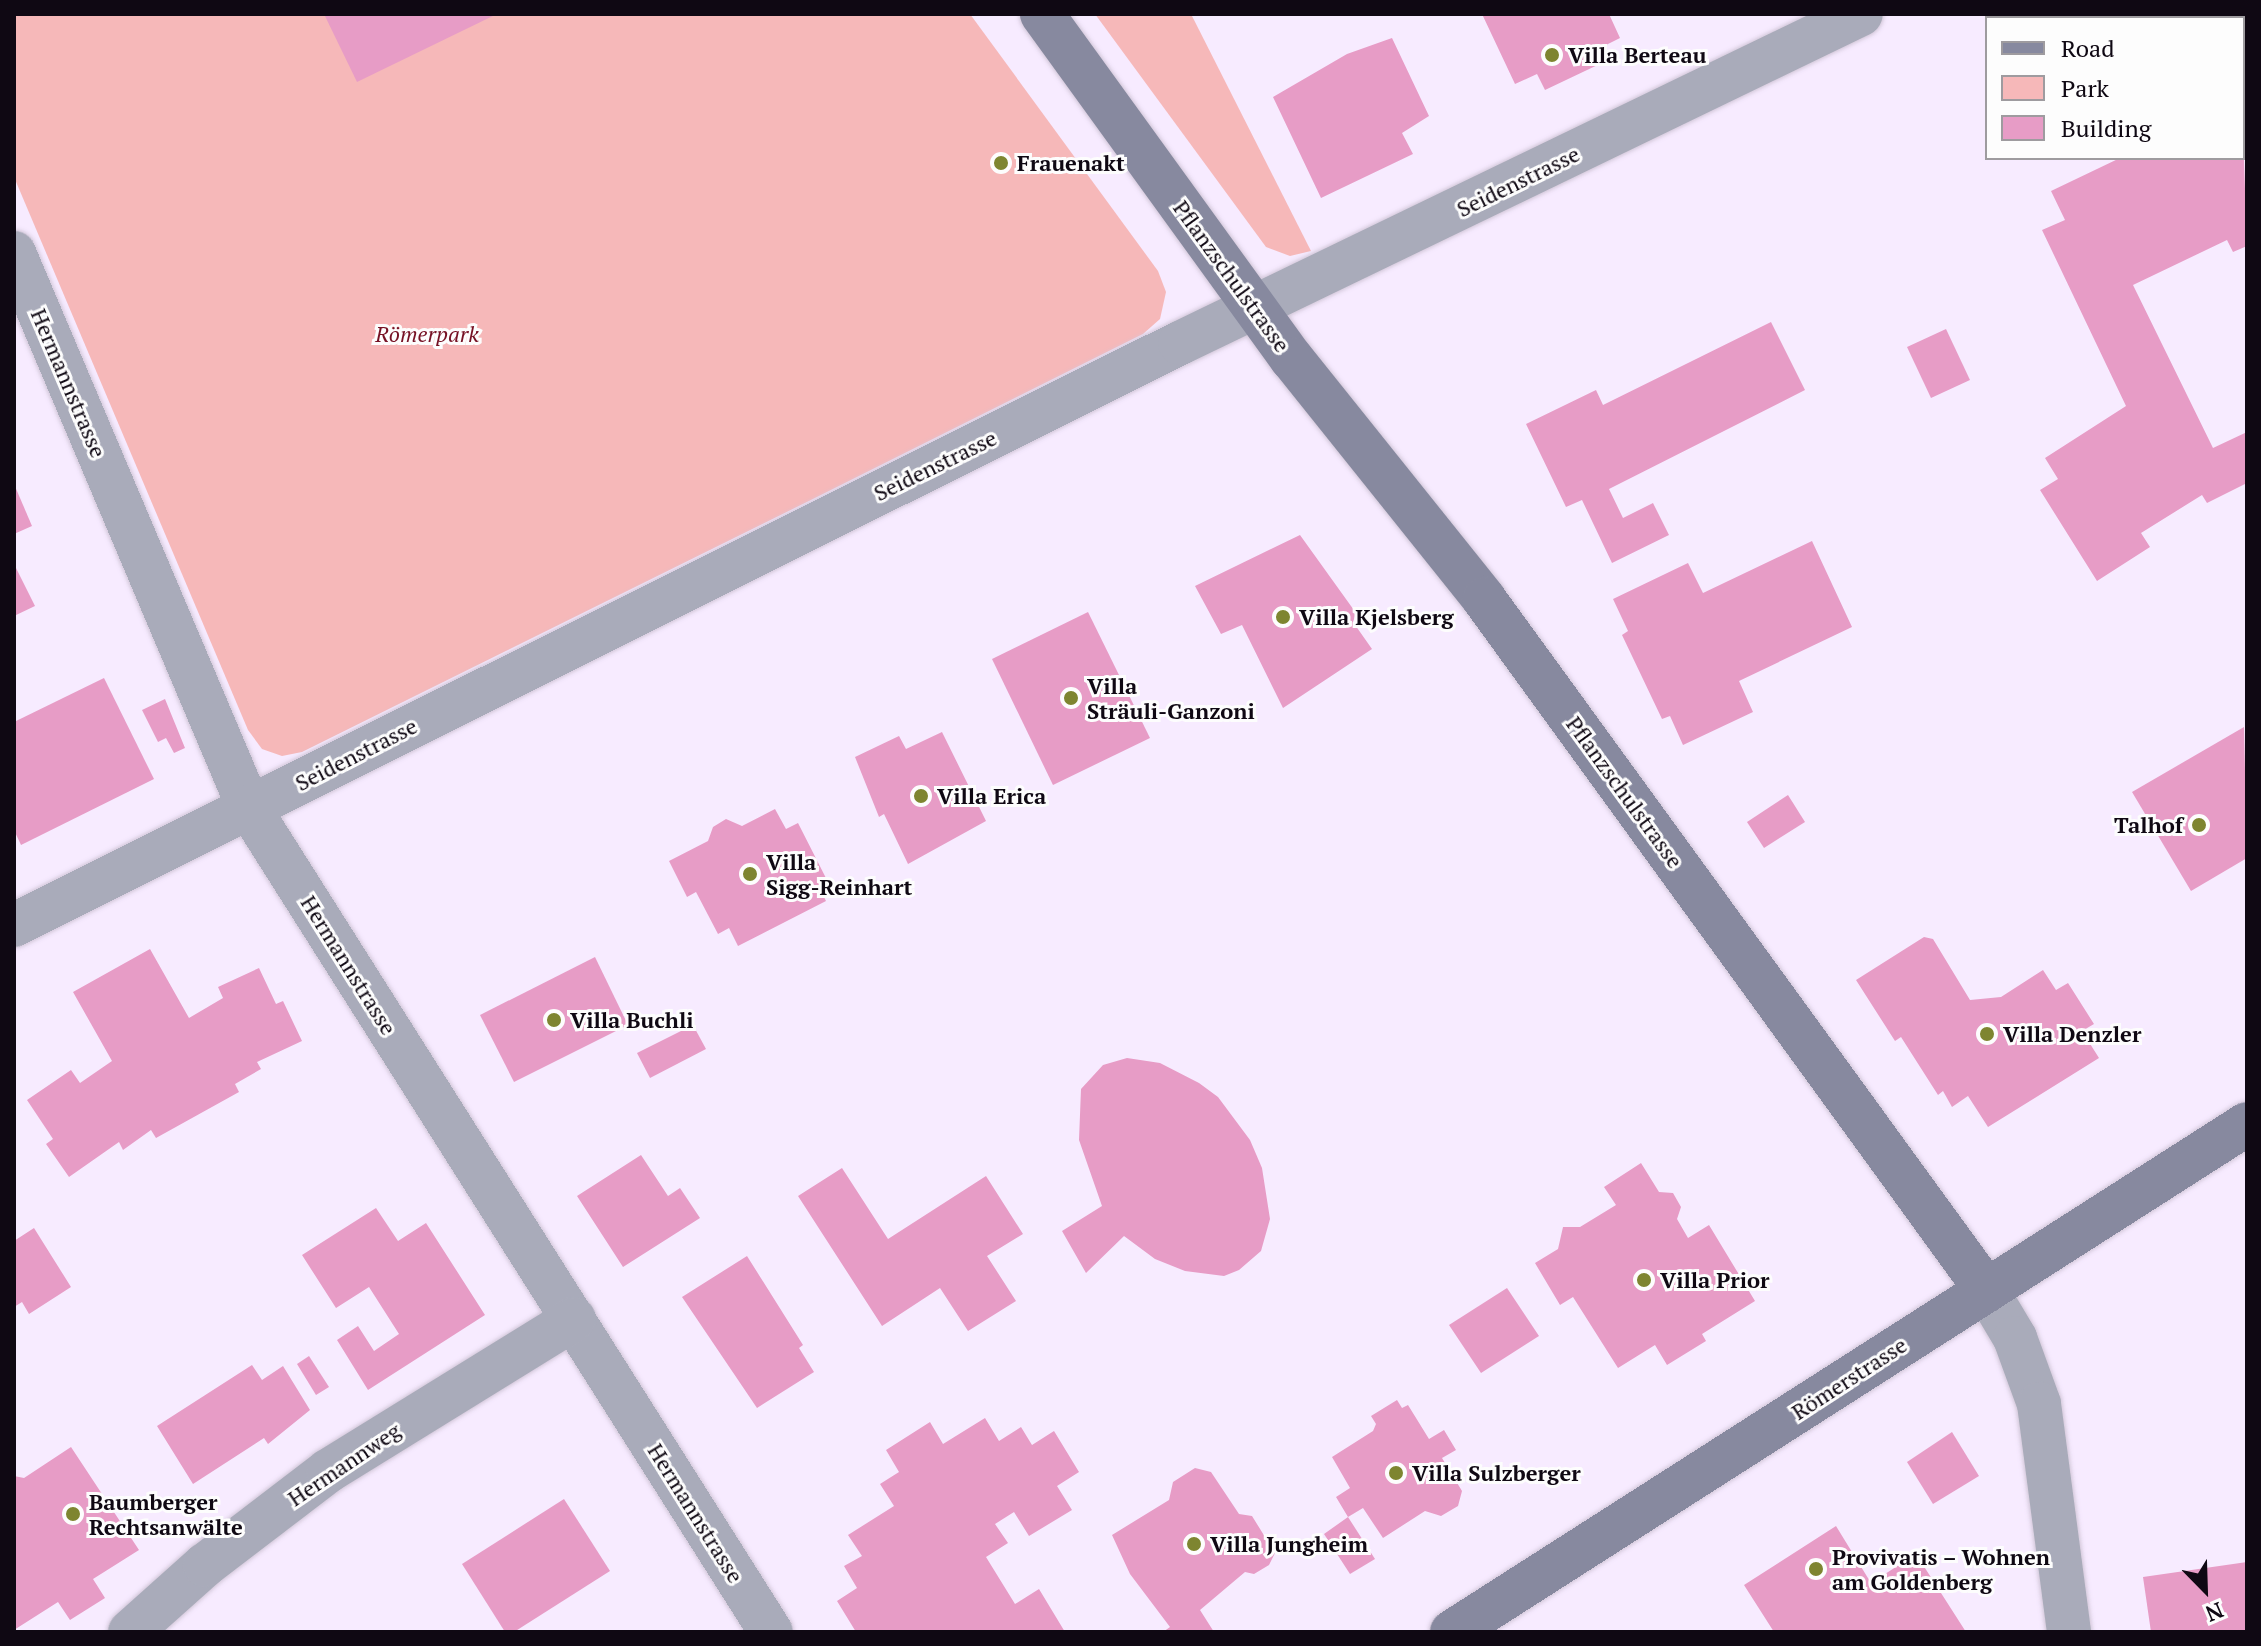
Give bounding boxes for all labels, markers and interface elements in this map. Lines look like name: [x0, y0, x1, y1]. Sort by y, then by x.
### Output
legend: [1985, 16, 2245, 160]
text: Road: [2061, 32, 2115, 64]
place label: Villa Berteau: [1568, 42, 1706, 68]
marker: Villa Berteau: [1543, 46, 1561, 64]
text: Park: [2061, 72, 2109, 104]
text: Building: [2061, 112, 2151, 144]
street label: Seidenstrasse: [1452, 140, 1584, 222]
place label: Frauenakt: [1017, 150, 1125, 176]
marker: Frauenakt: [992, 154, 1010, 172]
street label: Pflanzschulstrasse: [1168, 195, 1296, 357]
street label: Hermannstrasse: [26, 305, 112, 461]
park label: Römerpark: [375, 321, 479, 347]
street label: Seidenstrasse: [869, 424, 1001, 506]
place label: Villa Kjelsberg: [1299, 604, 1454, 630]
marker: Villa Kjelsberg: [1274, 608, 1292, 626]
place label: Villa Sträuli-Ganzoni: [1087, 672, 1255, 724]
marker: Villa Sträuli-Ganzoni: [1062, 689, 1080, 707]
street label: Pflanzschulstrasse: [1561, 711, 1689, 873]
street label: Seidenstrasse: [291, 712, 421, 796]
place label: Villa Erica: [937, 783, 1046, 809]
marker: Villa Erica: [912, 787, 930, 805]
place label: Talhof: [2114, 812, 2183, 838]
marker: Talhof: [2190, 816, 2208, 834]
place label: Villa Sigg-Reinhart: [766, 848, 912, 900]
marker: Villa Sigg-Reinhart: [741, 865, 759, 883]
street label: Hermannstrasse: [296, 891, 402, 1039]
place label: Villa Buchli: [570, 1007, 694, 1033]
marker: Villa Buchli: [545, 1011, 563, 1029]
place label: Villa Denzler: [2003, 1021, 2141, 1047]
marker: Villa Denzler: [1978, 1025, 1996, 1043]
place label: Villa Prior: [1660, 1267, 1770, 1293]
marker: Villa Prior: [1635, 1271, 1653, 1289]
street label: Römerstrasse: [1787, 1331, 1911, 1425]
street label: Hermannweg: [283, 1417, 405, 1511]
street label: Hermannstrasse: [643, 1439, 749, 1587]
place label: Villa Sulzberger: [1412, 1460, 1581, 1486]
marker: Villa Sulzberger: [1387, 1464, 1405, 1482]
place label: Baumberger Rechtsanwälte: [89, 1488, 243, 1540]
marker: Baumberger Rechtsanwälte: [64, 1505, 82, 1523]
place label: Villa Jungheim: [1210, 1531, 1368, 1557]
marker: Villa Jungheim: [1185, 1535, 1203, 1553]
place label: Provivatis – Wohnen am Goldenberg: [1832, 1543, 2051, 1594]
north arrow: [2165, 1550, 2245, 1630]
marker: Provivatis – Wohnen am Goldenberg: [1807, 1560, 1825, 1578]
text: N: [2201, 1596, 2228, 1629]

